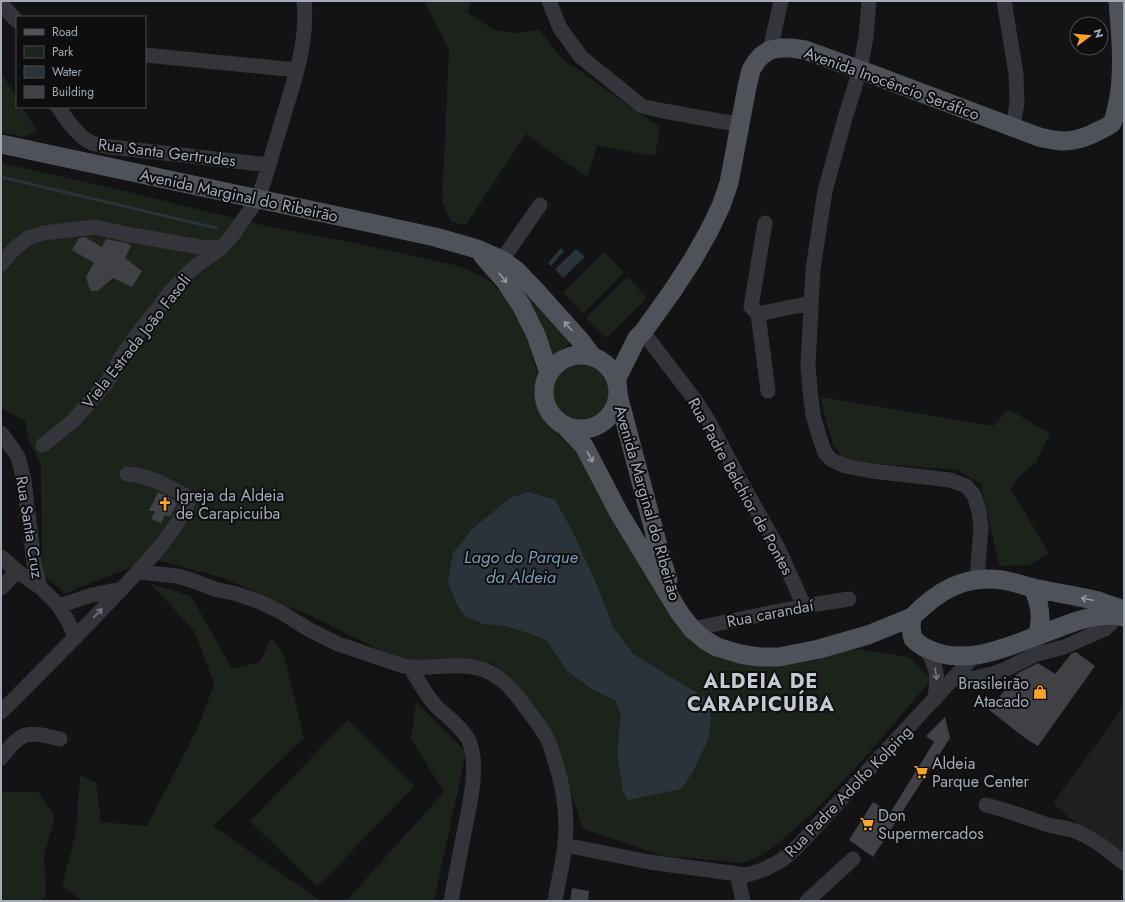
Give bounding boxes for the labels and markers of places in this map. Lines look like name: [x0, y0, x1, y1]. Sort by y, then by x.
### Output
place label: Igreja da Aldeia de Carapicuiba: [176, 484, 284, 525]
church icon: Igreja da Aldeia de Carapicuiba: [157, 496, 173, 512]
place label: Brasileirão Atacado: [958, 672, 1029, 713]
shop icon: Brasileirão Atacado: [1032, 684, 1048, 700]
place label: Aldeia Parque Center: [932, 752, 1029, 793]
supermarket icon: Aldeia Parque Center: [913, 764, 929, 780]
place label: Don Supermercados: [878, 804, 984, 845]
supermarket icon: Don Supermercados: [859, 816, 875, 832]

